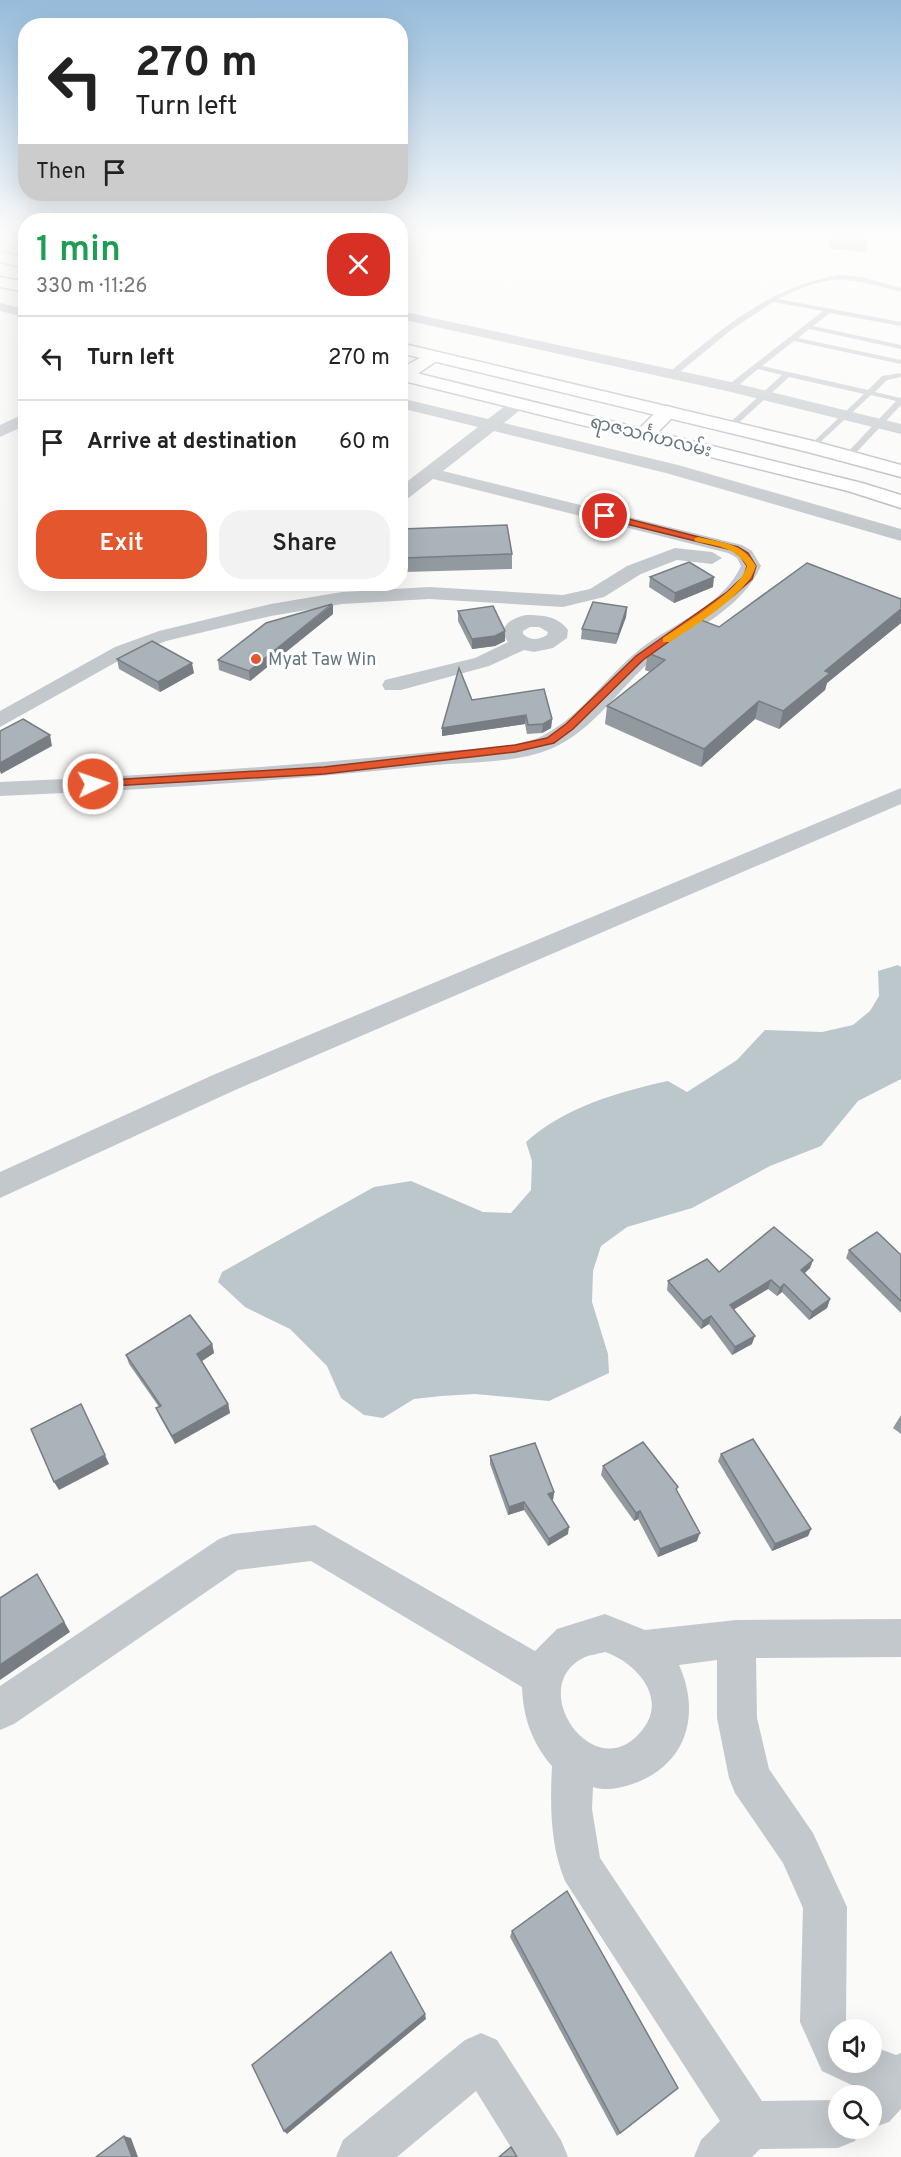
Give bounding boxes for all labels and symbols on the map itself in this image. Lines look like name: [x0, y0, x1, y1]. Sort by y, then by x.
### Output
street label: ရာဇသင်္ဂဟလမ်း: [587, 408, 714, 466]
pin: [579, 490, 630, 541]
place label: Myat Taw Win: [268, 649, 376, 672]
marker: Myat Taw Win: [249, 652, 263, 666]
position arrow: [61, 752, 125, 816]

